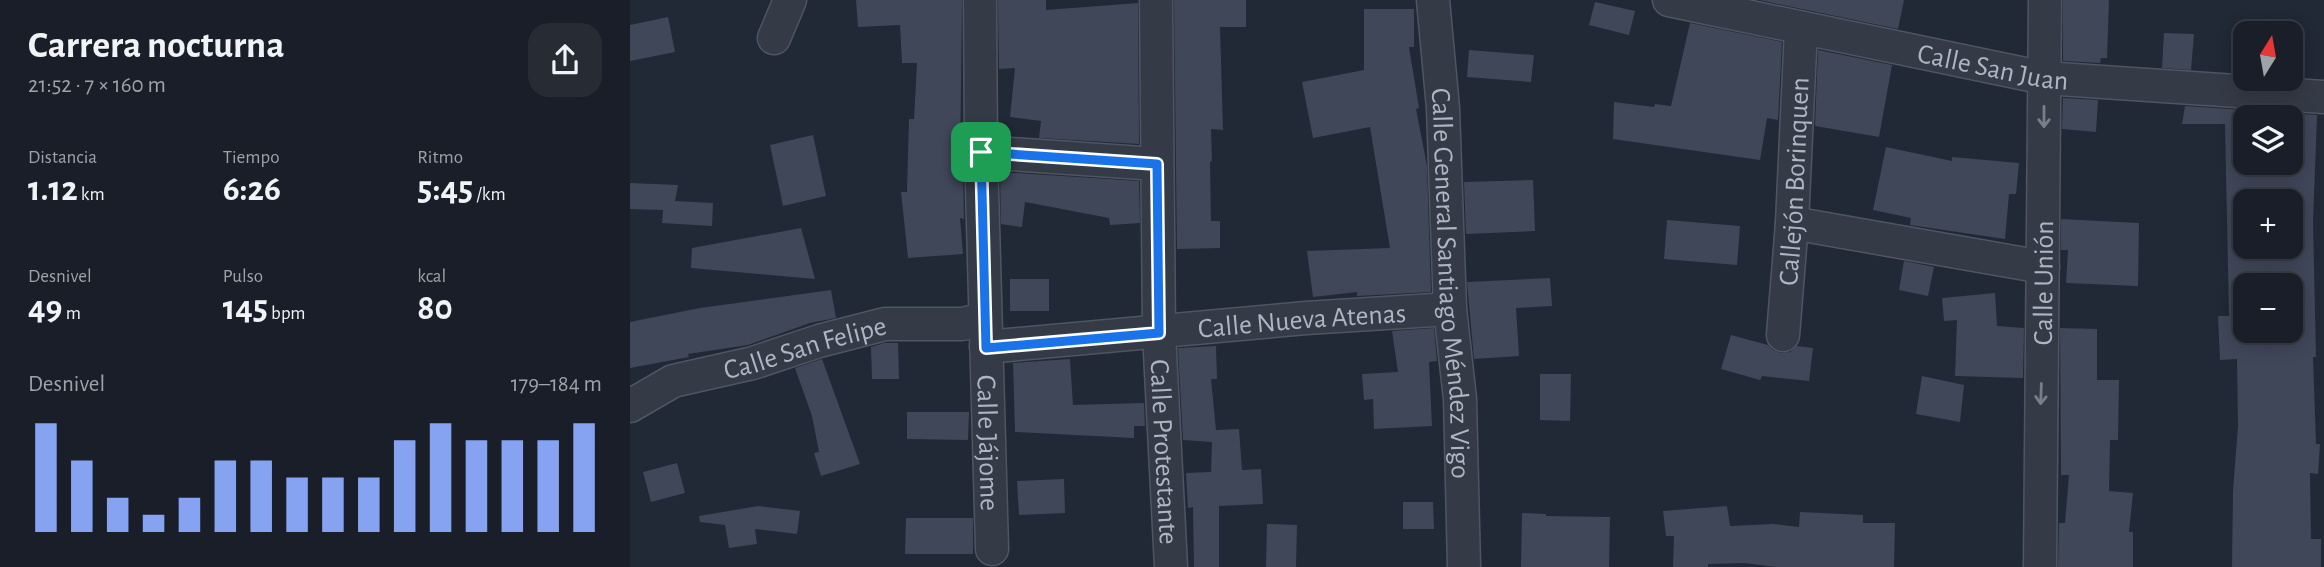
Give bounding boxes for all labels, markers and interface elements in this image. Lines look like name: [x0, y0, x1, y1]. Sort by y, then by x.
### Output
north arrow: [2233, 21, 2303, 91]
map controls: [2233, 21, 2303, 343]
button: share: [528, 23, 602, 97]
text: Carrera nocturna: [28, 27, 285, 65]
street label: Calle San Juan: [1915, 40, 2069, 96]
text: 21:52 · 7 × 160 m: [28, 74, 166, 97]
street label: Callejón Borinquen: [1775, 77, 1815, 287]
street label: Calle General Santiago Méndez Vigo: [1425, 87, 1474, 479]
one-way arrow: [2037, 105, 2051, 128]
button: layers: [2233, 105, 2303, 175]
pin: [951, 122, 1011, 182]
icon: arrive: [962, 133, 1000, 171]
text: Distancia: [28, 148, 97, 167]
text: Tiempo: [223, 148, 280, 167]
text: Ritmo: [417, 148, 463, 167]
text: 1.12: [28, 172, 78, 207]
text: 6:26: [223, 172, 281, 207]
text: 5:45: [417, 172, 473, 207]
text: km: [78, 185, 105, 204]
text: /km: [473, 185, 506, 204]
button: +: [2233, 189, 2303, 259]
street label: Calle Unión: [2030, 220, 2059, 346]
text: Desnivel: [28, 267, 92, 286]
text: Pulso: [223, 267, 263, 286]
text: kcal: [417, 267, 446, 286]
button: −: [2233, 273, 2303, 343]
text: 49: [28, 291, 63, 326]
text: 145: [223, 291, 268, 326]
text: 80: [417, 291, 453, 326]
street label: Calle Nueva Atenas: [1197, 300, 1407, 344]
text: m: [63, 304, 81, 323]
text: bpm: [268, 304, 306, 323]
street label: Calle San Felipe: [721, 312, 890, 385]
street label: Calle Protestante: [1144, 359, 1182, 545]
text: Desnivel: [28, 373, 105, 396]
text: 179–184 m: [511, 373, 602, 396]
street label: Calle Jájome: [971, 374, 1003, 511]
one-way arrow: [2035, 382, 2048, 405]

